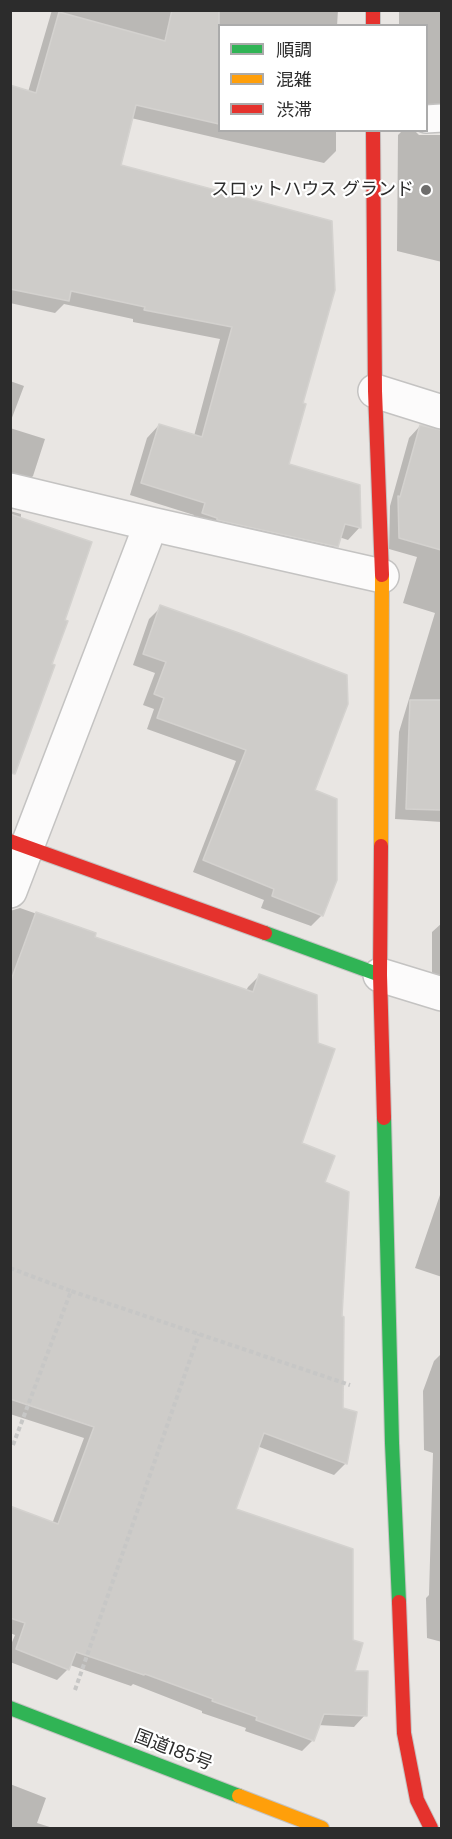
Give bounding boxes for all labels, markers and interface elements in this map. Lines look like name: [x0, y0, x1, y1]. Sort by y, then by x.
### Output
legend: [218, 24, 428, 132]
text: 順調: [276, 37, 312, 62]
text: 混雑: [276, 67, 312, 92]
text: 渋滞: [276, 97, 312, 122]
place label: スロットハウス グランド: [211, 179, 414, 201]
marker: スロットハウス グランド: [419, 183, 433, 197]
street label: 国道185号: [131, 1726, 215, 1776]

